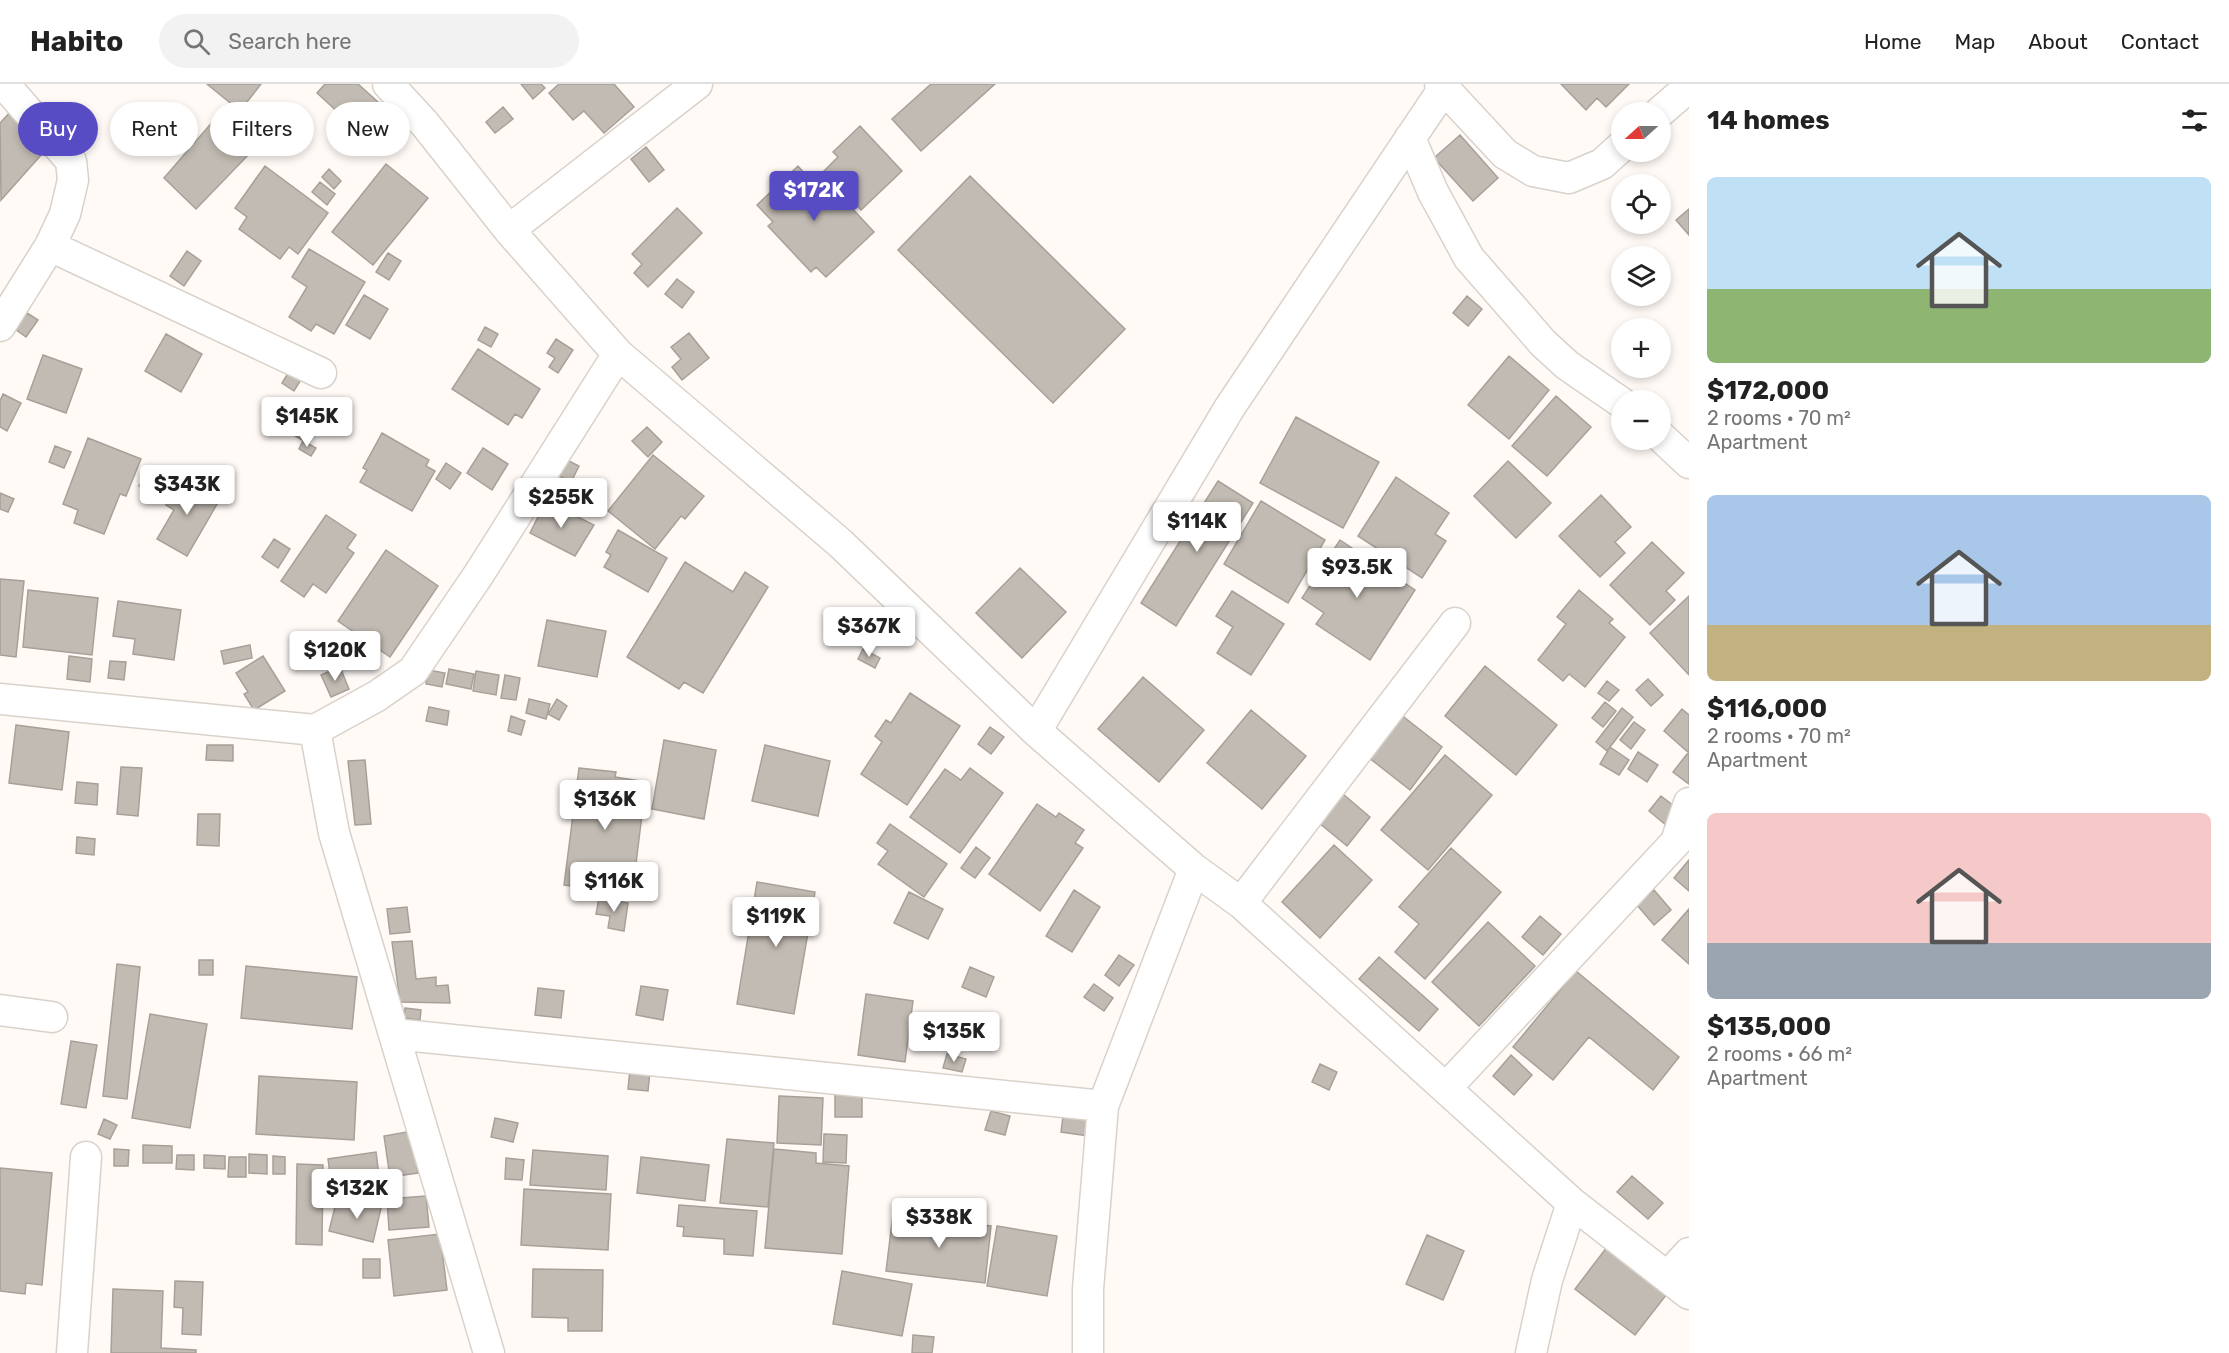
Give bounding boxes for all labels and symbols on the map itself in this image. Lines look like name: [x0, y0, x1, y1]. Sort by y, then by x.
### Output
north arrow: [1611, 102, 1671, 162]
pin: $172K: [772, 171, 856, 222]
pin: $145K: [265, 397, 349, 448]
pin: $343K: [145, 465, 229, 516]
pin: $255K: [519, 478, 603, 529]
pin: $114K: [1155, 502, 1239, 553]
pin: $93.5K: [1308, 548, 1406, 599]
pin: $367K: [827, 607, 911, 658]
pin: $120K: [293, 631, 377, 682]
pin: $136K: [563, 780, 647, 831]
pin: $116K: [572, 862, 656, 913]
pin: $119K: [734, 897, 818, 948]
pin: $135K: [912, 1012, 996, 1063]
pin: $132K: [315, 1169, 399, 1220]
pin: $338K: [897, 1198, 981, 1249]

